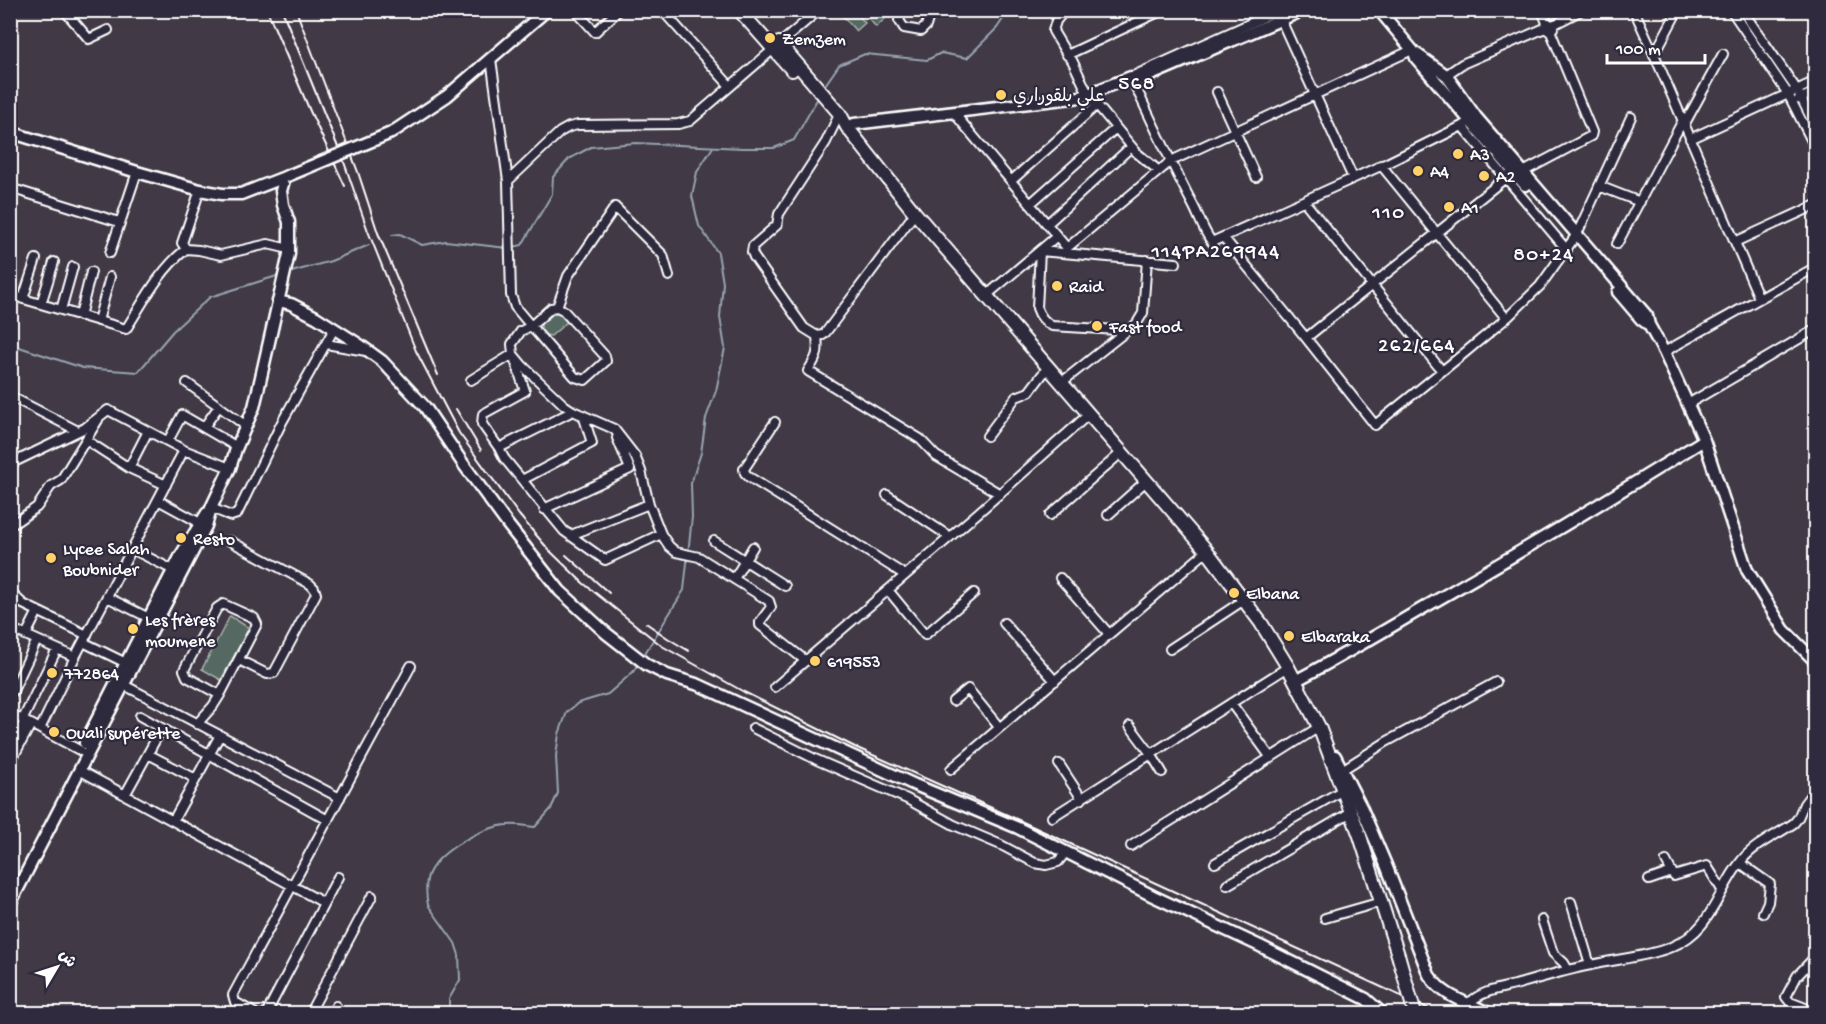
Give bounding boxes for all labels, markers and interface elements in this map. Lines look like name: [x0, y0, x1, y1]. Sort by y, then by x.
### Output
scale bar: [1607, 27, 1704, 65]
place label: Zemzem: [782, 30, 846, 51]
marker: Zemzem: [763, 31, 777, 45]
text: 100 m: [1615, 40, 1661, 61]
district label: 568: [1118, 73, 1156, 98]
place label: علي بلقوراري: [1013, 87, 1105, 111]
marker: علي بلقوراري: [994, 88, 1008, 102]
place label: A3: [1470, 146, 1490, 167]
marker: A3: [1451, 147, 1465, 161]
place label: A4: [1430, 163, 1450, 184]
marker: A4: [1411, 164, 1425, 178]
place label: A2: [1496, 168, 1516, 189]
marker: A2: [1477, 169, 1491, 183]
place label: A1: [1461, 199, 1479, 220]
marker: A1: [1442, 200, 1456, 214]
district label: 110: [1371, 202, 1406, 227]
district label: 114PA269944: [1150, 241, 1281, 266]
district label: 80+24: [1513, 244, 1575, 269]
place label: Raid: [1069, 278, 1104, 299]
marker: Raid: [1050, 279, 1064, 293]
place label: Fast food: [1108, 318, 1183, 339]
marker: Fast food: [1090, 319, 1104, 333]
district label: 262/664: [1378, 335, 1456, 360]
place label: Resto: [193, 530, 235, 551]
marker: Resto: [174, 531, 188, 545]
place label: Lycee Salah Boubnider: [62, 540, 150, 582]
marker: Lycee Salah Boubnider: [44, 551, 58, 565]
place label: Elbana: [1246, 585, 1300, 606]
marker: Elbana: [1227, 586, 1241, 600]
place label: Les frères moumene: [145, 611, 217, 653]
marker: Les frères moumene: [126, 622, 140, 636]
place label: Elbaraka: [1301, 628, 1371, 649]
marker: Elbaraka: [1282, 629, 1296, 643]
place label: 619553: [827, 653, 881, 674]
marker: 619553: [808, 654, 822, 668]
place label: 772864: [63, 665, 120, 686]
marker: 772864: [45, 666, 59, 680]
place label: Ouali supérette: [66, 724, 181, 745]
marker: Ouali supérette: [47, 725, 61, 739]
north arrow: [27, 937, 87, 997]
text: ش: [53, 947, 79, 973]

